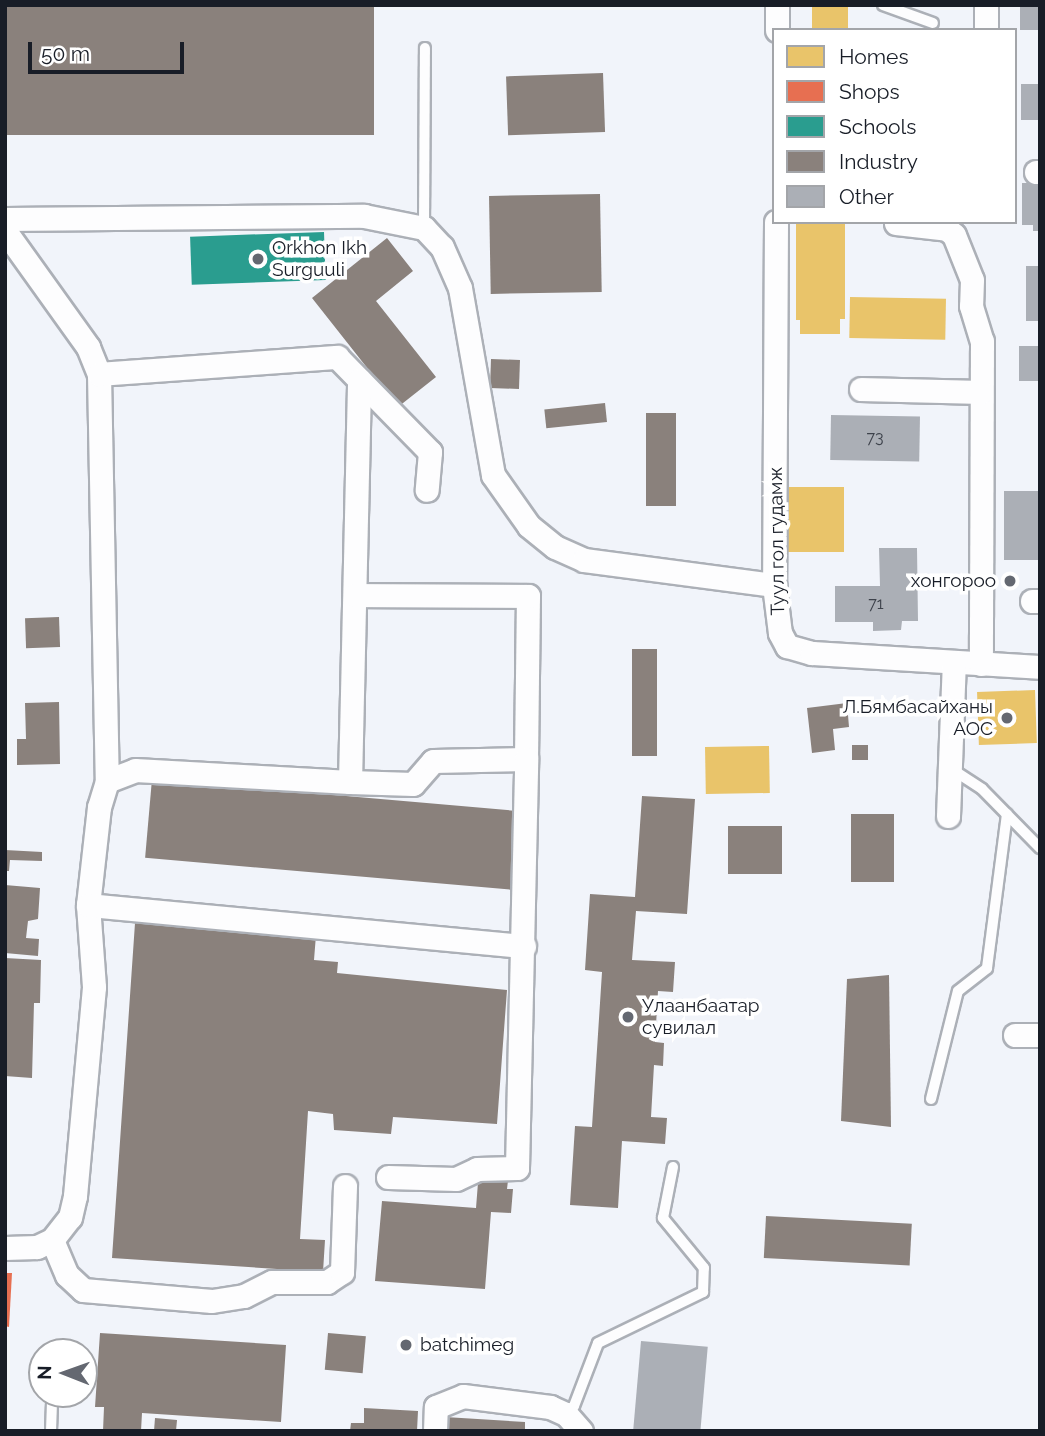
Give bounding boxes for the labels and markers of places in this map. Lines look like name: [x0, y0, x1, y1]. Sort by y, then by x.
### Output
place label: Orkhon Ikh Surguuli: [272, 237, 367, 281]
marker: Orkhon Ikh Surguuli: [250, 251, 266, 267]
place label: хонгороо: [911, 570, 996, 592]
marker: хонгороо: [1002, 573, 1018, 589]
place label: Л.Бямбасайханы АОС: [842, 696, 993, 740]
marker: Л.Бямбасайханы АОС: [999, 710, 1015, 726]
place label: Улаанбаатар сувилал: [642, 995, 759, 1039]
marker: Улаанбаатар сувилал: [620, 1009, 636, 1025]
place label: batchimeg: [420, 1334, 514, 1356]
marker: batchimeg: [398, 1337, 414, 1353]

